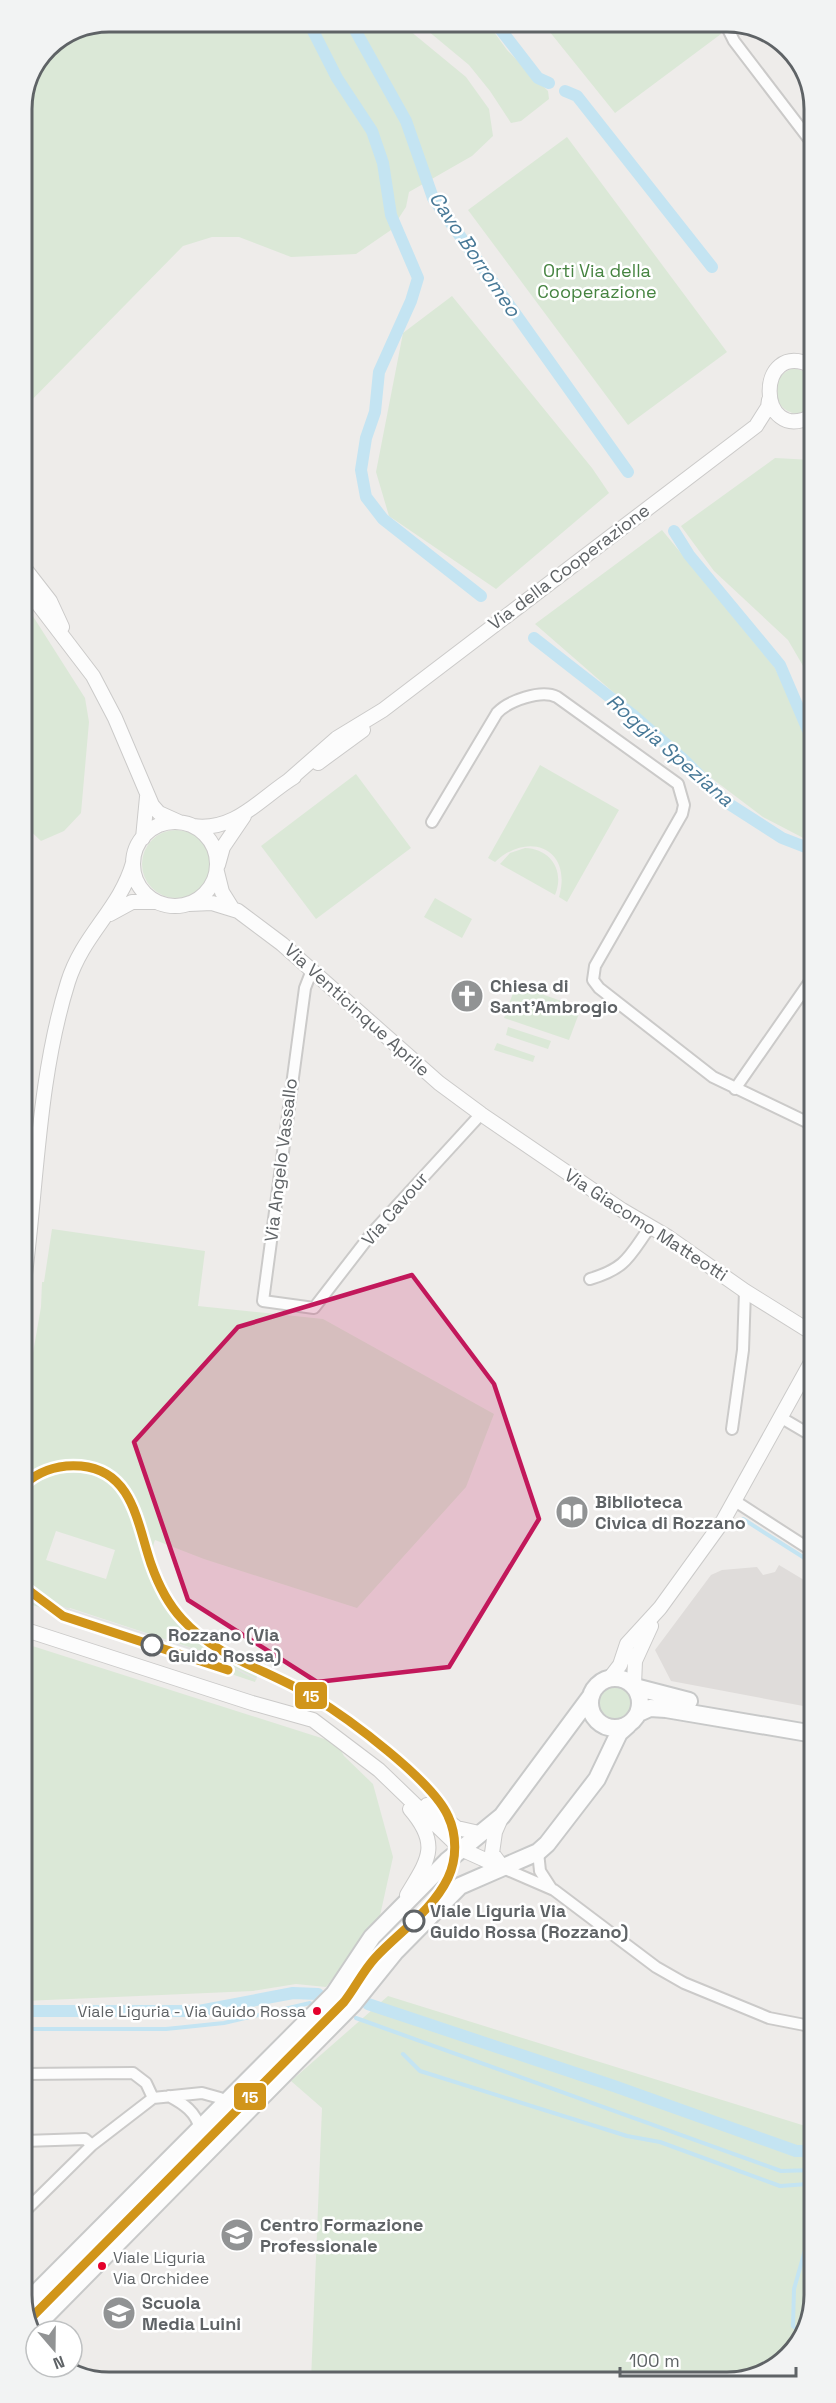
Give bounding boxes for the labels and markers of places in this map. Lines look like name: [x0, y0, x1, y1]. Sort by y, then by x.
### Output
place label: Chiesa di Sant'Ambrogio: [490, 974, 618, 1018]
church icon: Chiesa di Sant'Ambrogio: [449, 978, 485, 1014]
place label: Biblioteca Civica di Rozzano: [595, 1490, 746, 1534]
library icon: Biblioteca Civica di Rozzano: [554, 1494, 590, 1530]
place label: Rozzano (Via Guido Rossa): [168, 1623, 281, 1667]
marker: Rozzano (Via Guido Rossa): [141, 1634, 163, 1656]
place label: Viale Liguria Via Guido Rossa (Rozzano): [430, 1899, 628, 1943]
marker: Viale Liguria Via Guido Rossa (Rozzano): [403, 1910, 425, 1932]
place label: Viale Liguria - Via Guido Rossa: [78, 2001, 306, 2022]
marker: Viale Liguria - Via Guido Rossa: [311, 2005, 323, 2017]
place label: Centro Formazione Professionale: [260, 2213, 423, 2257]
school or university icon: Centro Formazione Professionale: [219, 2217, 255, 2253]
place label: Viale Liguria Via Orchidee: [113, 2247, 209, 2289]
marker: Viale Liguria Via Orchidee: [96, 2260, 108, 2272]
place label: Scuola Media Luini: [142, 2291, 241, 2335]
school or university icon: Scuola Media Luini: [101, 2295, 137, 2331]

